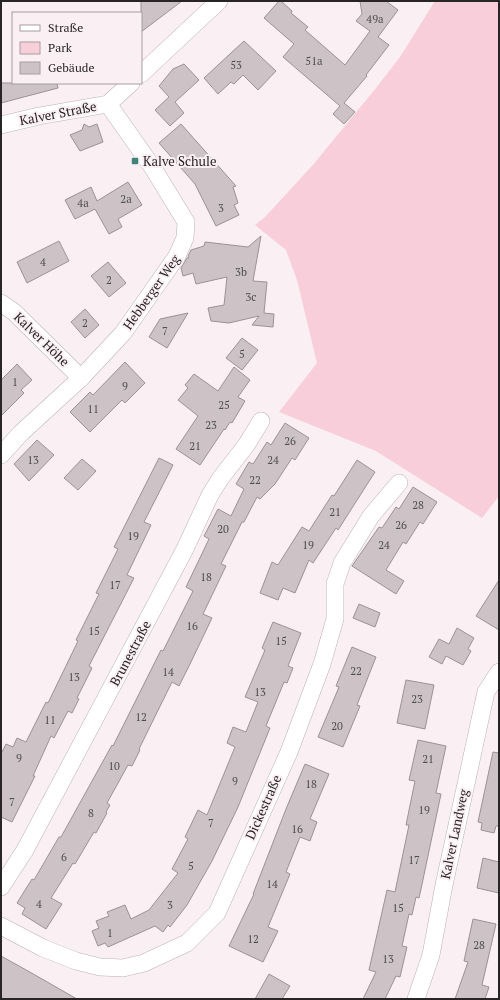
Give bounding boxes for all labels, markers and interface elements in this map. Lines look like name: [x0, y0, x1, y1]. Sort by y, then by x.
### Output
legend: [12, 12, 142, 84]
house number: 49a: [366, 12, 384, 26]
text: Straße: [48, 20, 83, 35]
text: Park: [48, 40, 73, 55]
house number: 51a: [305, 54, 323, 68]
house number: 53: [230, 58, 242, 72]
text: Gebäude: [48, 60, 94, 75]
street label: Kalver Straße: [18, 97, 98, 129]
place label: Kalve Schule: [143, 152, 217, 170]
marker: Kalve Schule: [130, 156, 140, 166]
house number: 2a: [120, 192, 132, 206]
house number: 4a: [77, 196, 89, 210]
house number: 3: [218, 201, 224, 215]
street label: Hebberger Weg: [118, 251, 184, 333]
house number: 4: [40, 255, 46, 269]
house number: 3b: [235, 265, 247, 279]
house number: 2: [106, 273, 112, 287]
house number: 3c: [246, 290, 257, 304]
street label: Kalver Höhe: [10, 308, 74, 370]
house number: 2: [82, 316, 88, 330]
house number: 7: [162, 324, 168, 338]
house number: 5: [239, 347, 245, 361]
house number: 1: [12, 375, 18, 389]
house number: 9: [122, 379, 128, 393]
house number: 25: [218, 398, 230, 412]
house number: 11: [87, 402, 99, 416]
house number: 23: [205, 418, 217, 432]
house number: 26: [284, 434, 296, 448]
house number: 21: [189, 439, 201, 453]
house number: 13: [27, 453, 39, 467]
house number: 24: [267, 453, 279, 467]
house number: 22: [249, 473, 261, 487]
house number: 28: [412, 498, 424, 512]
house number: 21: [329, 505, 341, 519]
house number: 26: [395, 518, 407, 532]
house number: 20: [217, 522, 229, 536]
house number: 19: [127, 529, 139, 543]
house number: 19: [302, 538, 314, 552]
house number: 24: [378, 538, 390, 552]
house number: 18: [200, 570, 212, 584]
house number: 17: [109, 578, 121, 592]
street label: Brunestraße: [105, 617, 155, 689]
house number: 16: [186, 619, 198, 633]
house number: 15: [88, 624, 100, 638]
house number: 15: [275, 634, 287, 648]
house number: 22: [350, 664, 362, 678]
house number: 14: [162, 665, 174, 679]
house number: 13: [68, 670, 80, 684]
house number: 13: [254, 685, 266, 699]
house number: 23: [411, 692, 423, 706]
house number: 12: [135, 710, 147, 724]
house number: 11: [44, 713, 56, 727]
house number: 20: [331, 719, 343, 733]
house number: 9: [16, 751, 22, 765]
house number: 21: [422, 752, 434, 766]
house number: 10: [108, 759, 120, 773]
street label: Dickestraße: [241, 772, 285, 842]
house number: 9: [232, 774, 238, 788]
house number: 18: [305, 777, 317, 791]
street label: Kalver Landweg: [436, 787, 472, 880]
house number: 7: [9, 795, 15, 809]
house number: 19: [418, 803, 430, 817]
house number: 8: [88, 806, 94, 820]
house number: 7: [208, 816, 214, 830]
house number: 16: [291, 822, 303, 836]
house number: 6: [61, 850, 67, 864]
house number: 17: [408, 853, 420, 867]
house number: 5: [188, 859, 194, 873]
house number: 14: [266, 877, 278, 891]
house number: 4: [36, 897, 42, 911]
house number: 3: [167, 898, 173, 912]
house number: 15: [392, 901, 404, 915]
house number: 1: [107, 926, 113, 940]
house number: 12: [247, 932, 259, 946]
house number: 28: [473, 938, 485, 952]
house number: 13: [382, 952, 394, 966]

